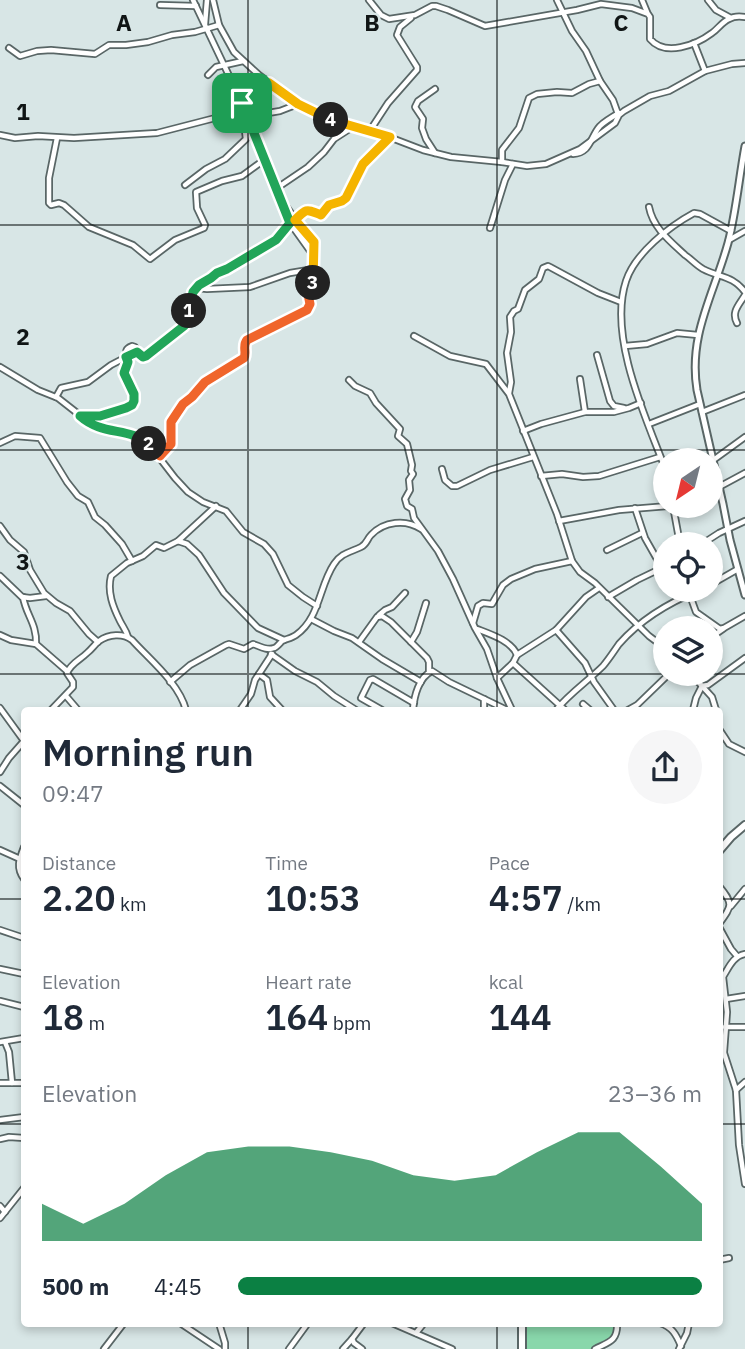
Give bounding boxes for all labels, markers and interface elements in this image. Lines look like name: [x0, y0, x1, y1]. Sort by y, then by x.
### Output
text: A: [116, 7, 132, 37]
text: B: [364, 7, 380, 37]
text: C: [614, 7, 629, 37]
pin: [212, 73, 272, 133]
icon: arrive: [223, 84, 261, 122]
text: 1: [16, 96, 30, 126]
pin: 4: [314, 102, 348, 138]
text: 4: [325, 107, 336, 131]
pin: 3: [296, 266, 330, 300]
text: 3: [307, 270, 318, 294]
pin: 1: [172, 294, 206, 328]
text: 1: [183, 298, 194, 322]
text: 2: [16, 321, 30, 351]
pin: 2: [132, 426, 166, 462]
text: 2: [143, 431, 154, 455]
north arrow: [653, 448, 723, 518]
map controls: [653, 448, 723, 686]
button: locate: [653, 532, 723, 602]
text: 3: [16, 546, 30, 576]
button: layers: [653, 616, 723, 686]
text: Morning run: [42, 727, 254, 776]
button: share: [628, 730, 702, 804]
text: 09:47: [42, 778, 104, 808]
text: Distance: [42, 851, 116, 875]
text: Time: [265, 851, 308, 875]
text: Pace: [489, 851, 530, 875]
text: 2.20: [42, 875, 115, 921]
text: 10:53: [265, 875, 361, 921]
text: 4:57: [489, 875, 563, 921]
text: km: [115, 892, 147, 916]
text: /km: [563, 892, 601, 916]
text: Elevation: [42, 970, 121, 994]
text: Heart rate: [265, 970, 352, 994]
text: kcal: [489, 970, 523, 994]
text: 18: [42, 994, 84, 1040]
text: 164: [265, 994, 328, 1040]
text: 144: [489, 994, 552, 1040]
text: m: [84, 1011, 105, 1035]
text: bpm: [328, 1011, 371, 1035]
text: Elevation: [42, 1078, 137, 1108]
text: 23–36 m: [608, 1078, 702, 1108]
text: 500 m: [42, 1271, 109, 1301]
text: 4:45: [154, 1271, 202, 1301]

